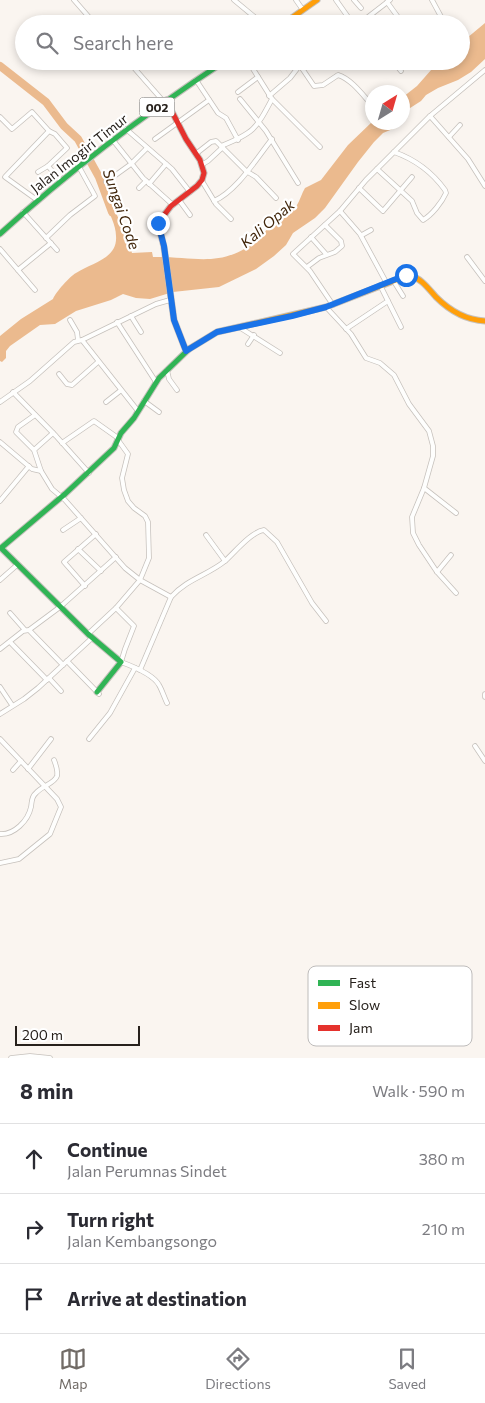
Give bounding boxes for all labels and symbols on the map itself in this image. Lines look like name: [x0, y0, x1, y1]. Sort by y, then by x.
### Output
north arrow: [365, 85, 410, 130]
road number: 002: [140, 98, 174, 116]
street label: Jalan Imogiri Timur: [27, 110, 131, 196]
water label: Sungai Code: [100, 166, 144, 252]
water label: Kali Opak: [236, 194, 299, 251]
route end: [147, 212, 170, 235]
route start: [395, 264, 418, 287]
legend: [308, 966, 472, 1046]
text: Fast: [349, 974, 376, 991]
text: Slow: [349, 996, 380, 1013]
text: Jam: [349, 1019, 373, 1036]
scale bar: [15, 1023, 140, 1046]

